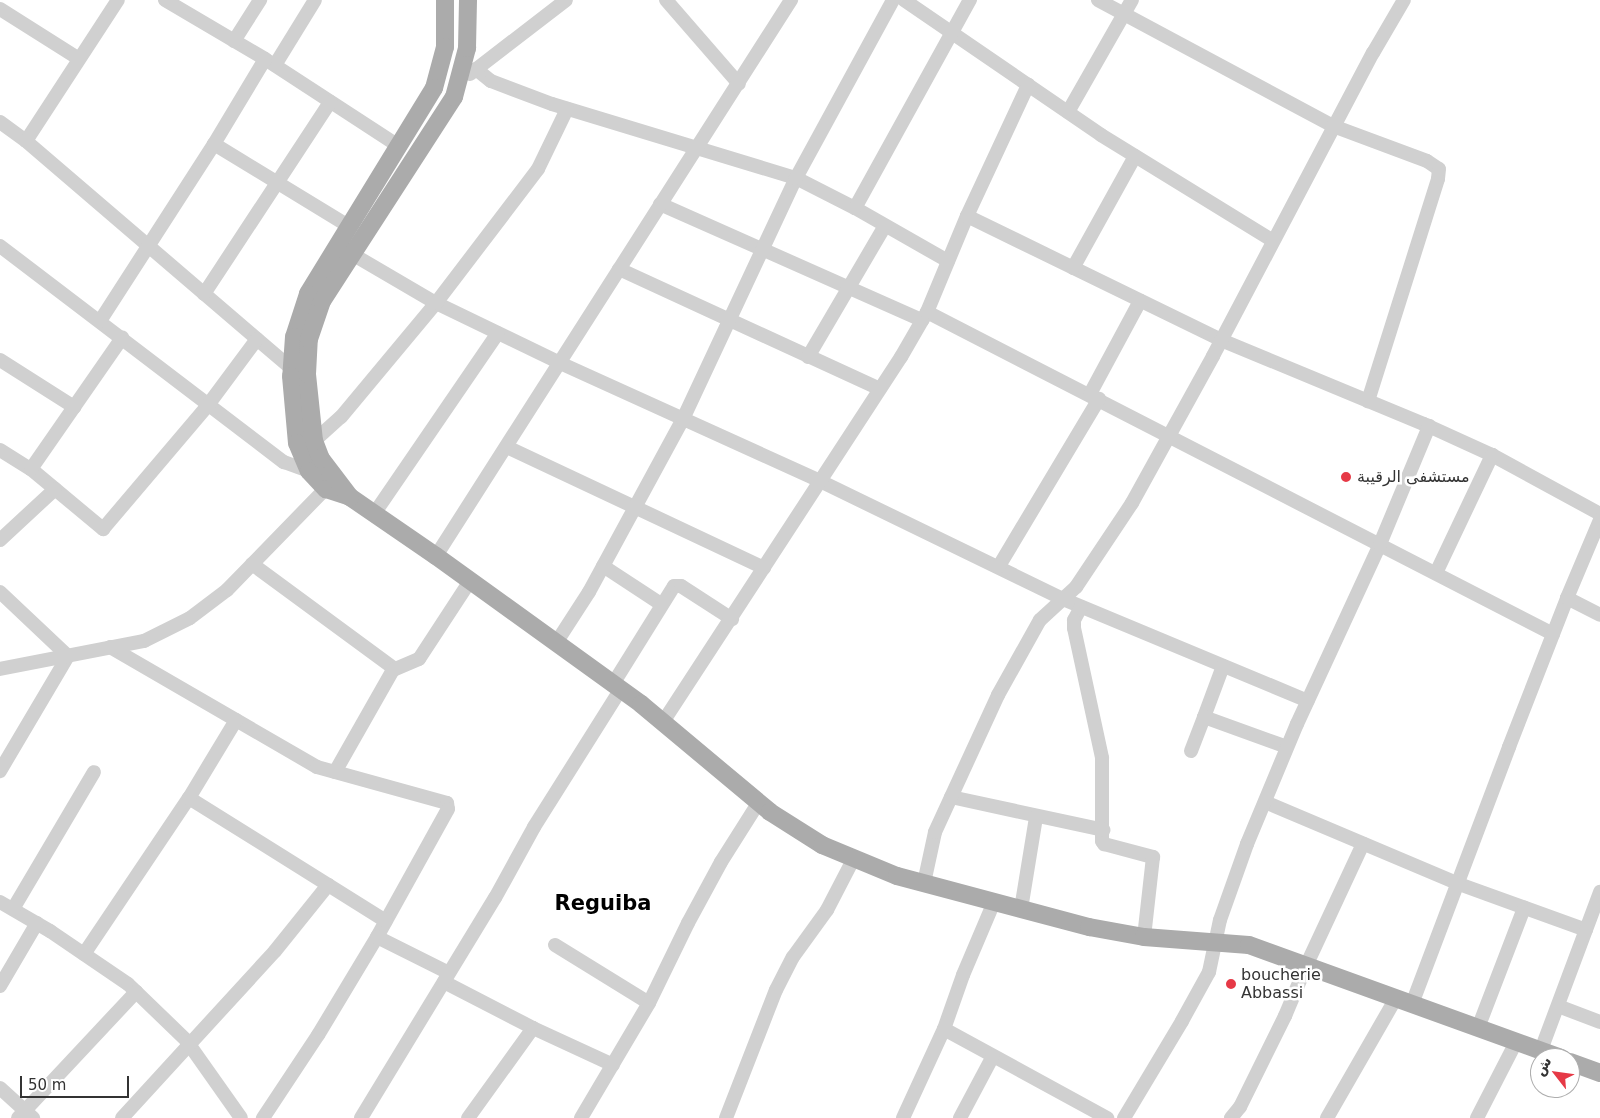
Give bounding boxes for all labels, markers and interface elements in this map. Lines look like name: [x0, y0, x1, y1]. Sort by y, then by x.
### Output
place label: مستشفى الرقيبة: [1357, 467, 1469, 487]
marker: مستشفى الرقيبة: [1339, 470, 1353, 484]
district label: Reguiba: [555, 890, 651, 916]
place label: boucherie Abbassi: [1241, 965, 1321, 1003]
marker: boucherie Abbassi: [1225, 978, 1237, 990]
north arrow: [1530, 1048, 1580, 1098]
text: ش: [1531, 1054, 1555, 1078]
scale bar: [22, 1066, 131, 1098]
text: 50 m: [28, 1076, 66, 1094]

